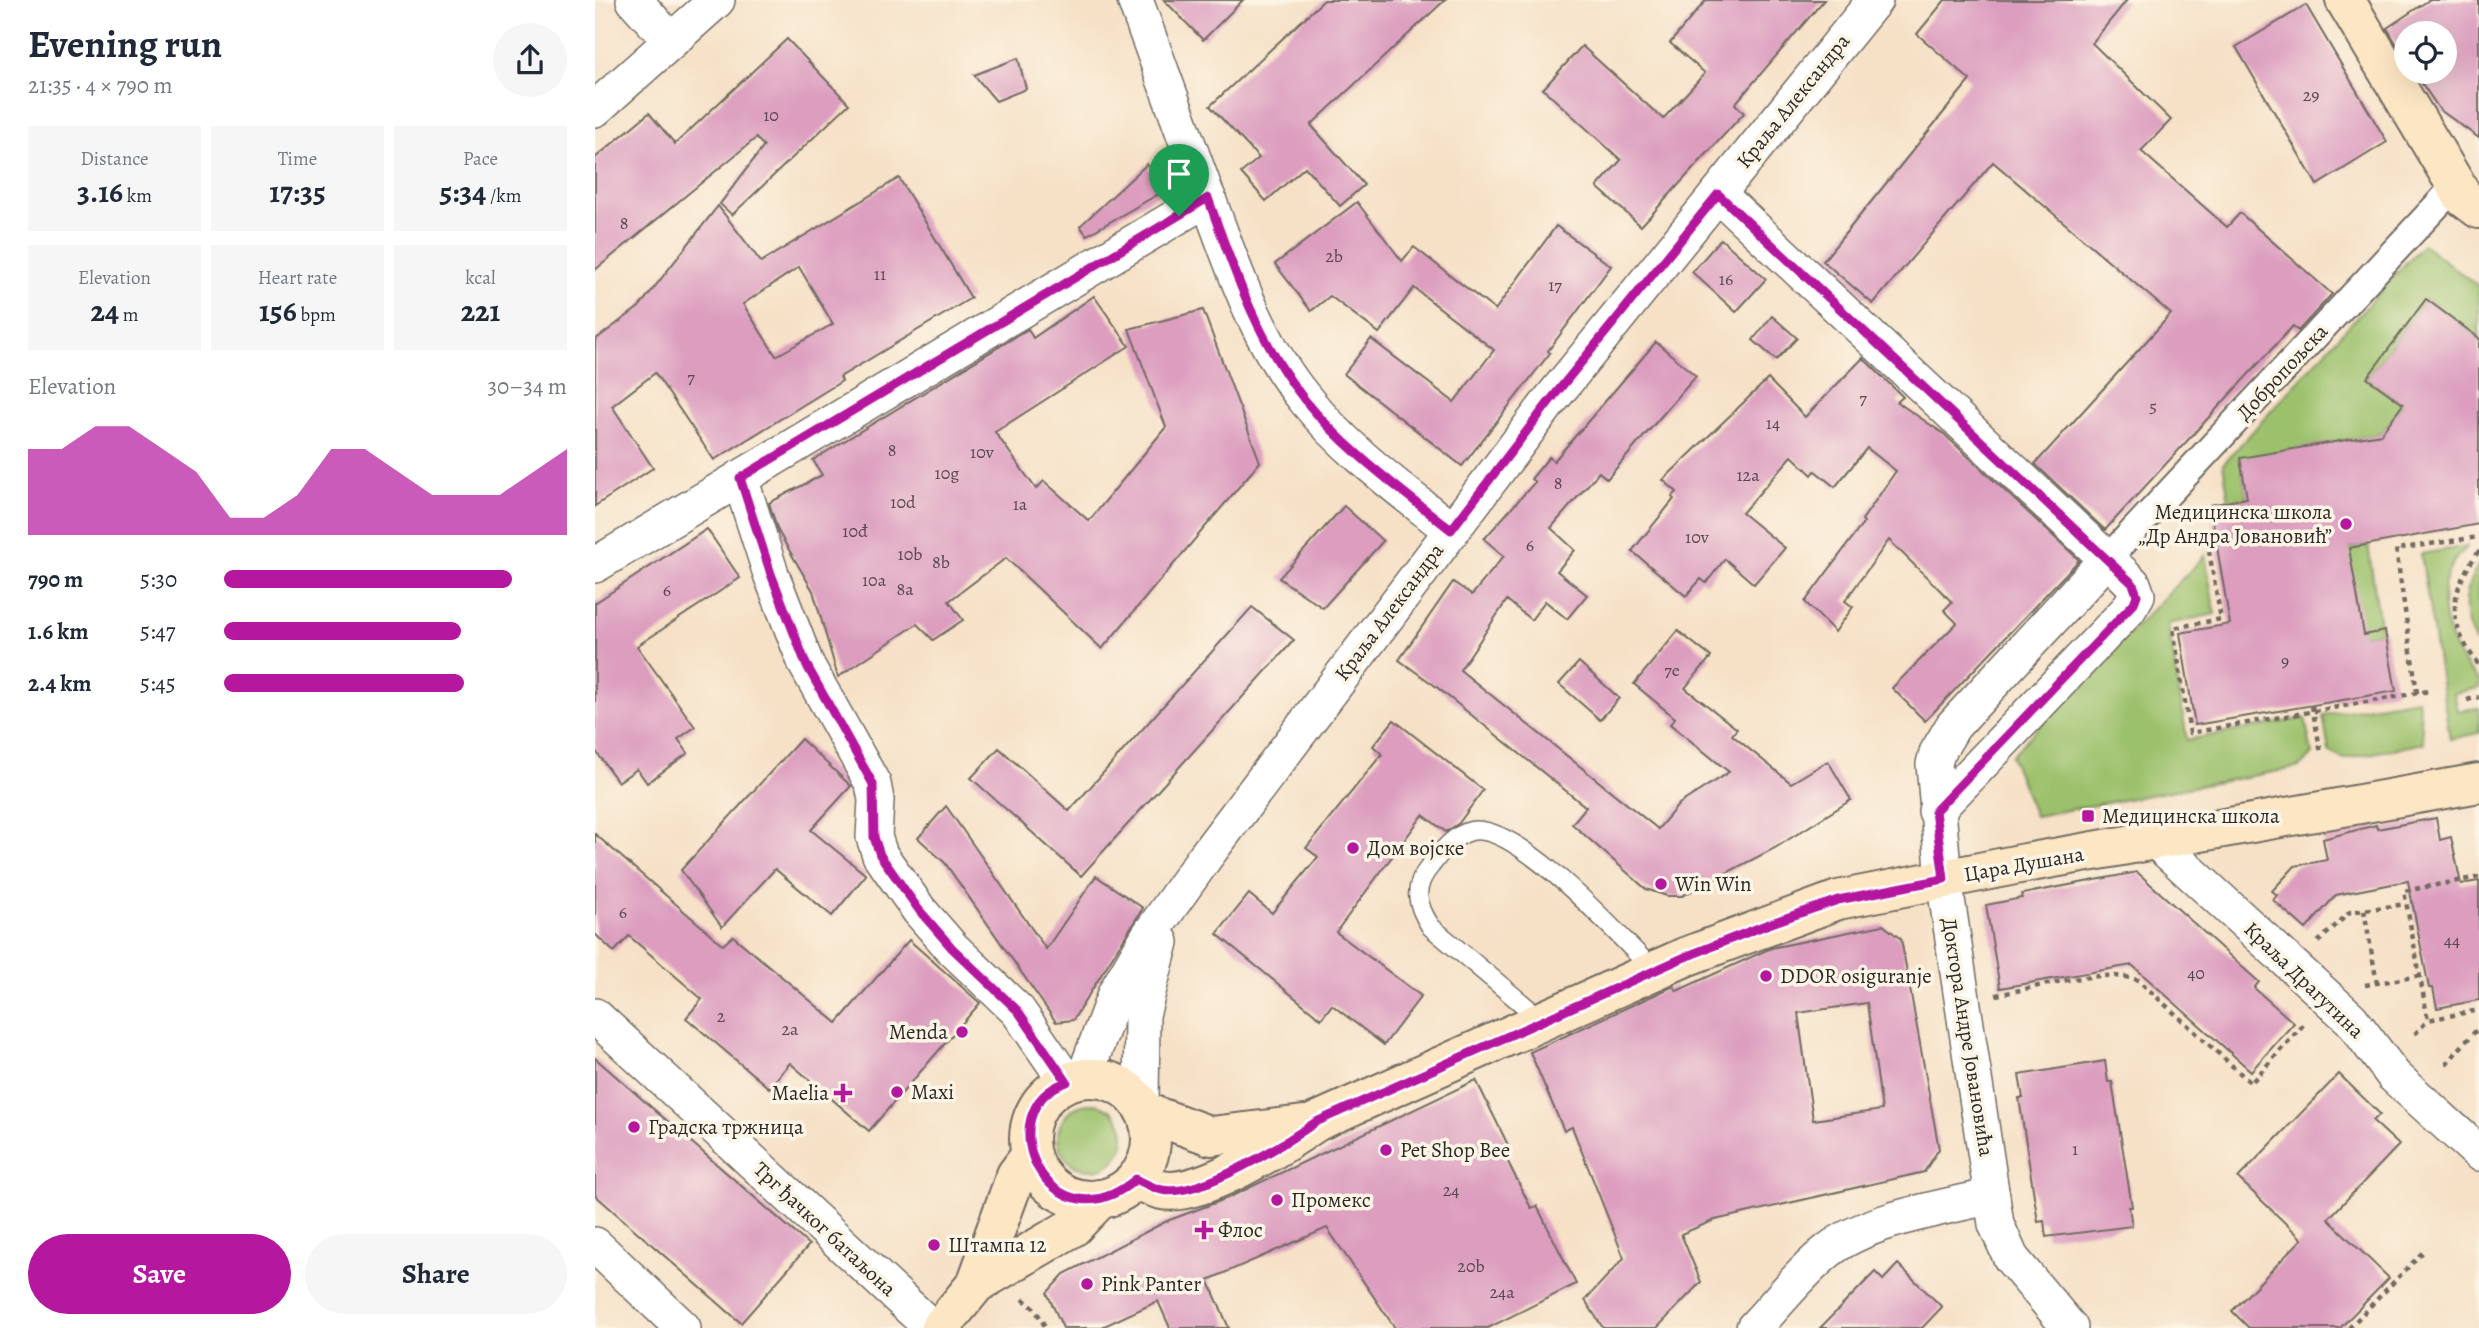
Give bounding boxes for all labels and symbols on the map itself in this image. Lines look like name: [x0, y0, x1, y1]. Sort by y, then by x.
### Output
street label: Краља Александра: [1730, 28, 1856, 174]
house number: 29: [2303, 83, 2319, 107]
house number: 10: [763, 103, 779, 127]
pin: [1149, 144, 1209, 216]
house number: 8: [620, 211, 628, 235]
house number: 2b: [1325, 244, 1343, 268]
house number: 11: [874, 262, 886, 286]
house number: 16: [1719, 267, 1733, 291]
house number: 17: [1548, 273, 1562, 297]
street label: Добропољска: [2230, 318, 2334, 426]
house number: 7: [687, 365, 695, 389]
house number: 7: [1859, 386, 1867, 410]
house number: 5: [2149, 394, 2157, 418]
house number: 14: [1766, 411, 1780, 435]
house number: 8: [888, 438, 896, 462]
house number: 10v: [970, 440, 995, 464]
house number: 10g: [935, 461, 959, 485]
house number: 12a: [1736, 463, 1760, 487]
house number: 8: [1554, 471, 1562, 495]
house number: 10d: [890, 490, 916, 514]
house number: 1a: [1013, 492, 1028, 516]
place label: Медицинска школа „Др Андра Јовановић”: [2138, 498, 2332, 550]
marker: Медицинска школа „Др Андра Јовановић”: [2338, 516, 2354, 532]
house number: 10đ: [842, 519, 868, 543]
house number: 10v: [1685, 525, 1710, 549]
house number: 6: [1526, 533, 1534, 557]
street label: Краља Александра: [1328, 537, 1450, 687]
house number: 10b: [898, 542, 922, 566]
house number: 8b: [932, 550, 950, 574]
house number: 10a: [862, 568, 887, 592]
house number: 8a: [896, 577, 914, 601]
house number: 6: [663, 578, 671, 602]
house number: 9: [2281, 649, 2289, 673]
house number: 7e: [1664, 658, 1680, 682]
place label: Медицинска школа: [2102, 802, 2280, 830]
marker: Медицинска школа: [2080, 808, 2096, 824]
place label: Дом војске: [1367, 834, 1464, 862]
marker: Дом војске: [1345, 840, 1361, 856]
street label: Цара Душана: [1962, 840, 2086, 888]
place label: Win Win: [1674, 870, 1751, 898]
marker: Win Win: [1653, 876, 1669, 892]
house number: 6: [619, 900, 627, 924]
street label: Краља Драгутина: [2238, 915, 2370, 1045]
street label: Доктора Андре Јовановића: [1935, 916, 2001, 1159]
house number: 44: [2444, 928, 2460, 952]
house number: 40: [2187, 961, 2205, 985]
place label: DDOR osiguranje: [1780, 962, 1932, 990]
marker: DDOR osiguranje: [1758, 968, 1774, 984]
house number: 2: [717, 1004, 726, 1028]
house number: 2a: [782, 1017, 799, 1041]
place label: Menda: [889, 1018, 948, 1046]
marker: Menda: [954, 1024, 970, 1040]
place label: Maxi: [911, 1078, 954, 1106]
place label: Maelia: [771, 1079, 829, 1107]
marker: Maxi: [889, 1084, 905, 1100]
marker: Maelia: [835, 1085, 851, 1101]
place label: Градска тржница: [648, 1113, 804, 1141]
marker: Градска тржница: [626, 1119, 642, 1135]
place label: Pet Shop Bee: [1400, 1136, 1510, 1164]
house number: 1: [2072, 1137, 2078, 1161]
marker: Pet Shop Bee: [1378, 1142, 1394, 1158]
street label: Трг ђачког батаљона: [748, 1155, 903, 1303]
house number: 24: [1443, 1178, 1459, 1202]
place label: Промекс: [1291, 1186, 1371, 1214]
marker: Промекс: [1269, 1192, 1285, 1208]
place label: Флос: [1218, 1216, 1263, 1244]
marker: Флос: [1196, 1222, 1212, 1238]
place label: Штампа 12: [948, 1231, 1046, 1259]
marker: Штампа 12: [926, 1237, 942, 1253]
house number: 20b: [1457, 1254, 1485, 1278]
place label: Pink Panter: [1101, 1270, 1201, 1298]
marker: Pink Panter: [1079, 1276, 1095, 1292]
house number: 24a: [1489, 1280, 1515, 1304]

